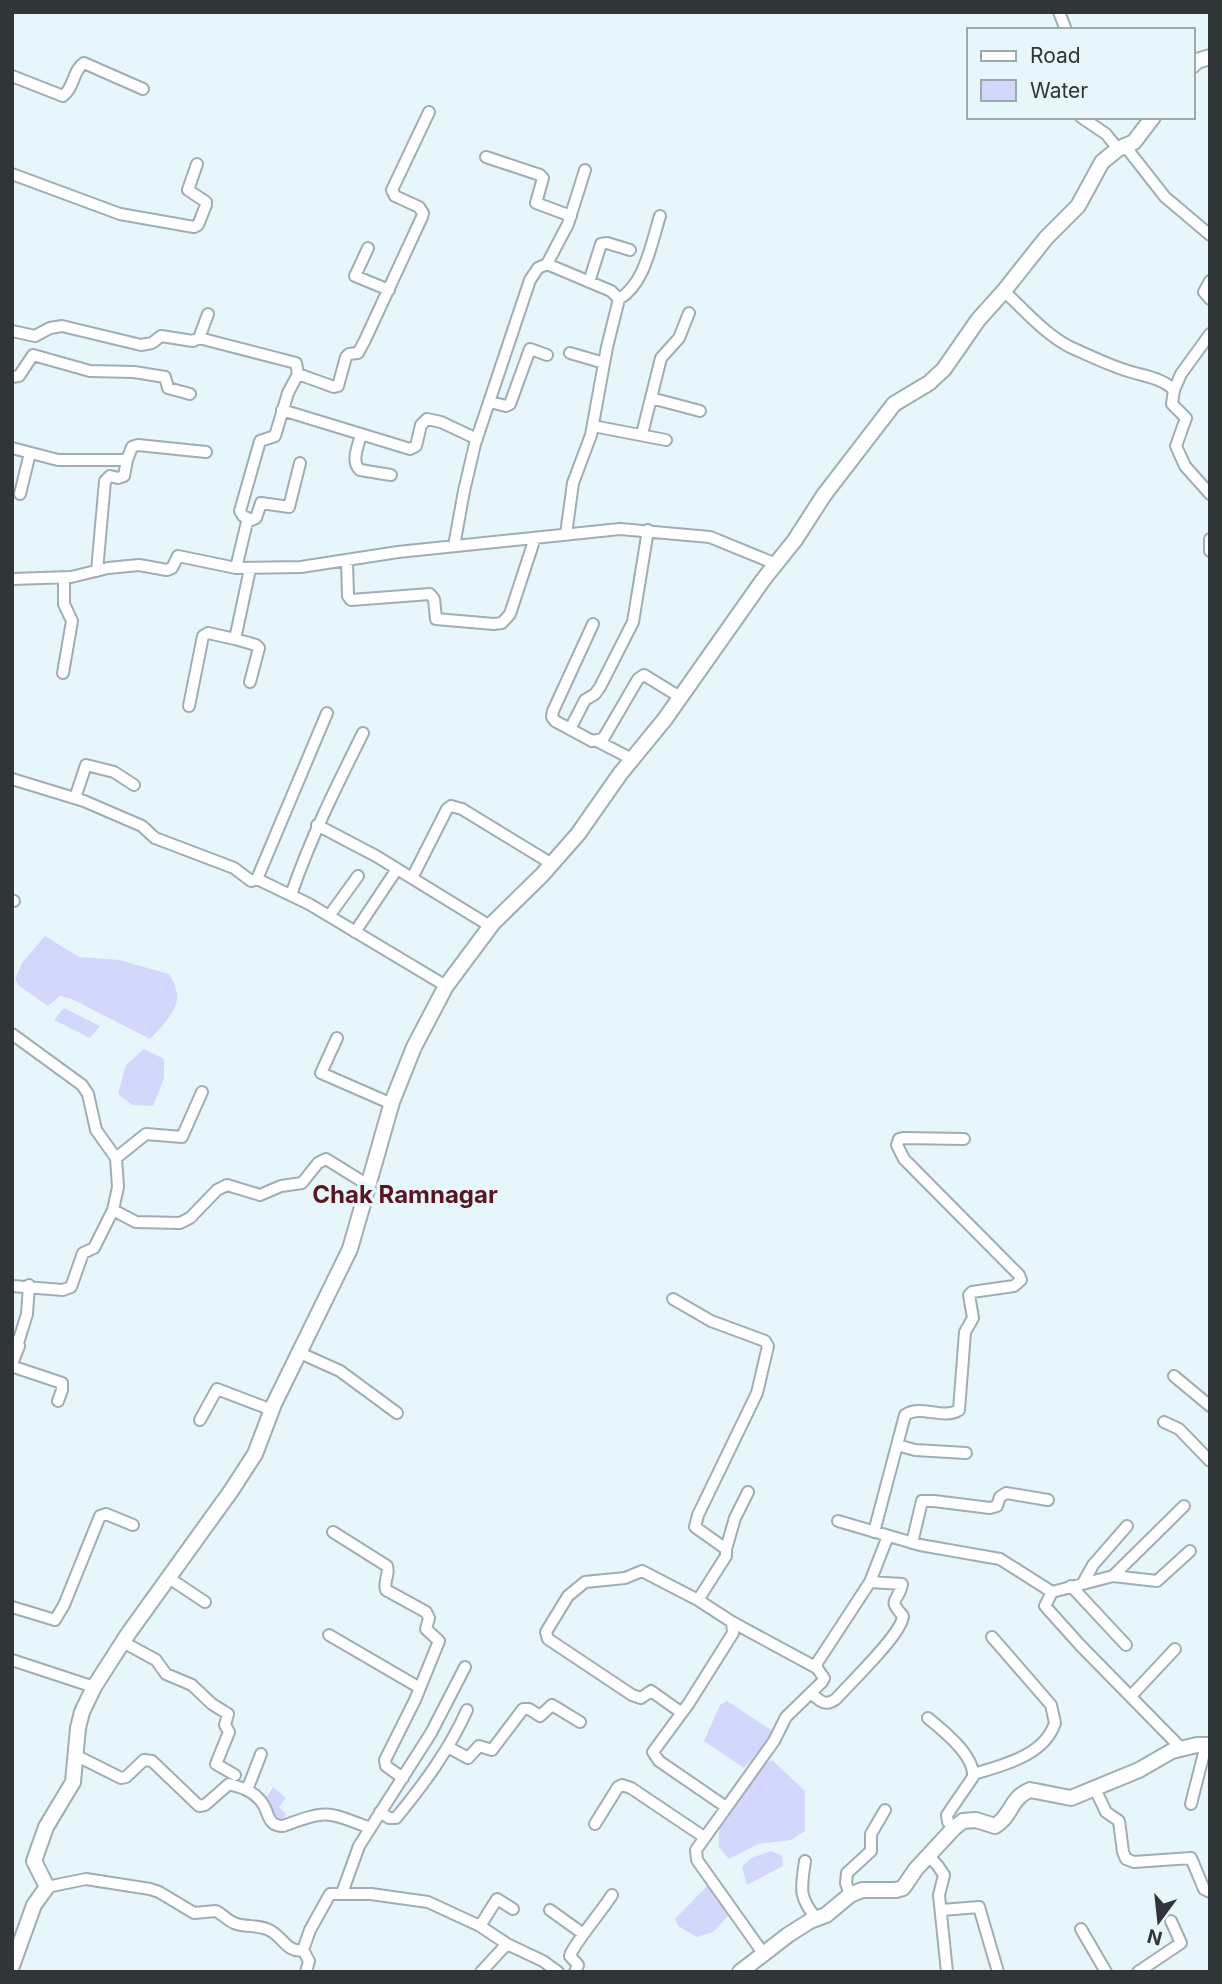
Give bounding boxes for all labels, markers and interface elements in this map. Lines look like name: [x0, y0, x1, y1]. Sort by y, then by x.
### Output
legend: [967, 28, 1194, 119]
text: Road: [1030, 43, 1081, 68]
text: Water: [1030, 78, 1088, 103]
district label: Chak Ramnagar: [312, 1180, 498, 1209]
north arrow: [1124, 1886, 1194, 1956]
text: N: [1145, 1924, 1165, 1950]

